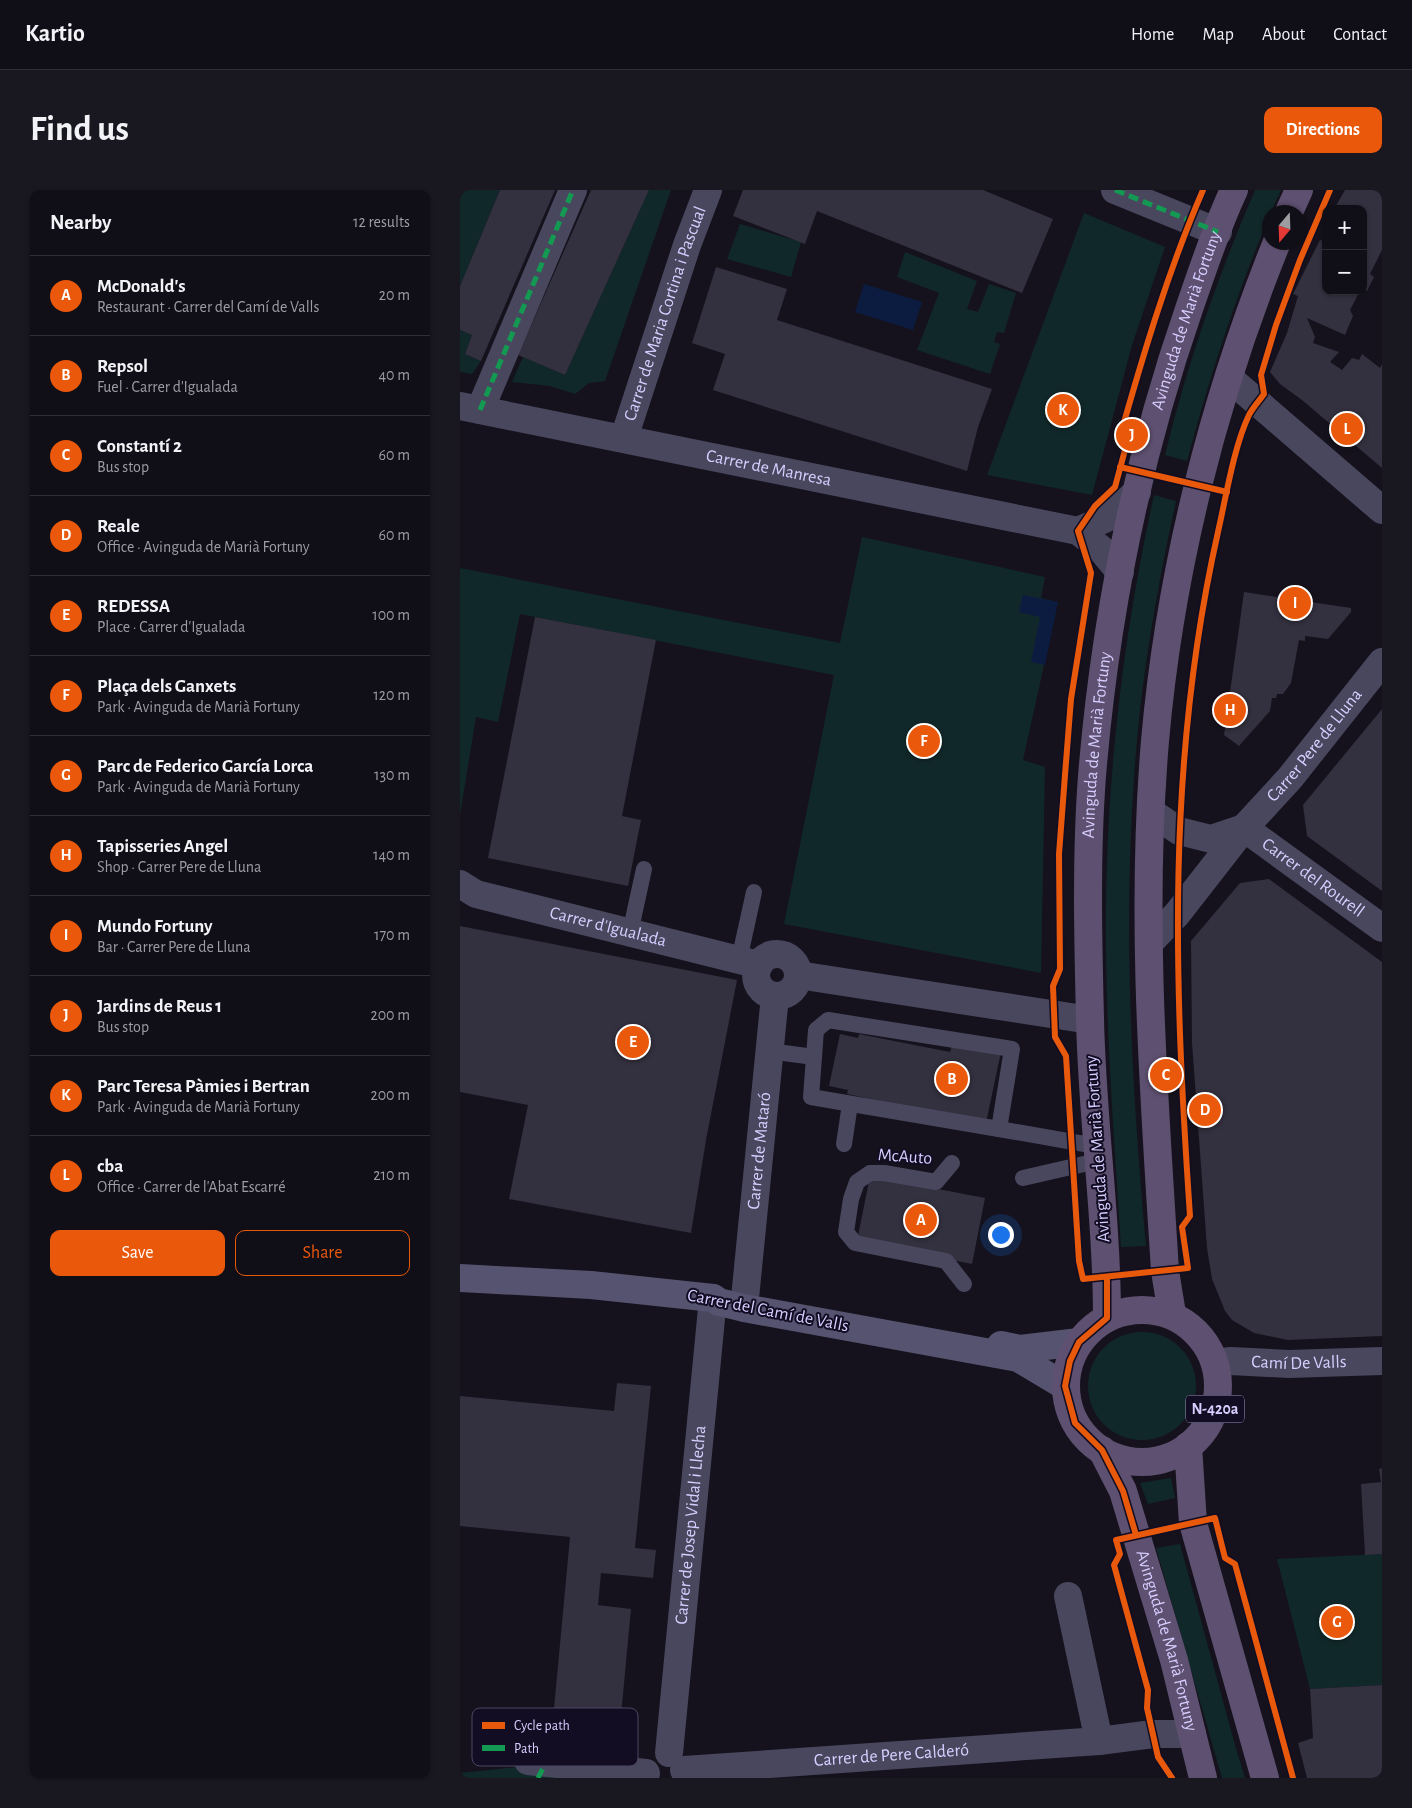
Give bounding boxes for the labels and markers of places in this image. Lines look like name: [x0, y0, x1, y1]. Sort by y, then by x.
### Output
pin: K: [1047, 391, 1079, 429]
pin: L: [1331, 410, 1363, 448]
pin: J: [1116, 416, 1148, 454]
pin: I: [1279, 584, 1311, 622]
pin: H: [1214, 691, 1246, 729]
pin: F: [908, 722, 940, 760]
pin: E: [617, 1023, 649, 1061]
pin: C: [1150, 1056, 1182, 1094]
pin: B: [936, 1060, 968, 1098]
pin: D: [1189, 1091, 1221, 1129]
pin: A: [905, 1201, 937, 1239]
pin: G: [1321, 1603, 1353, 1641]

